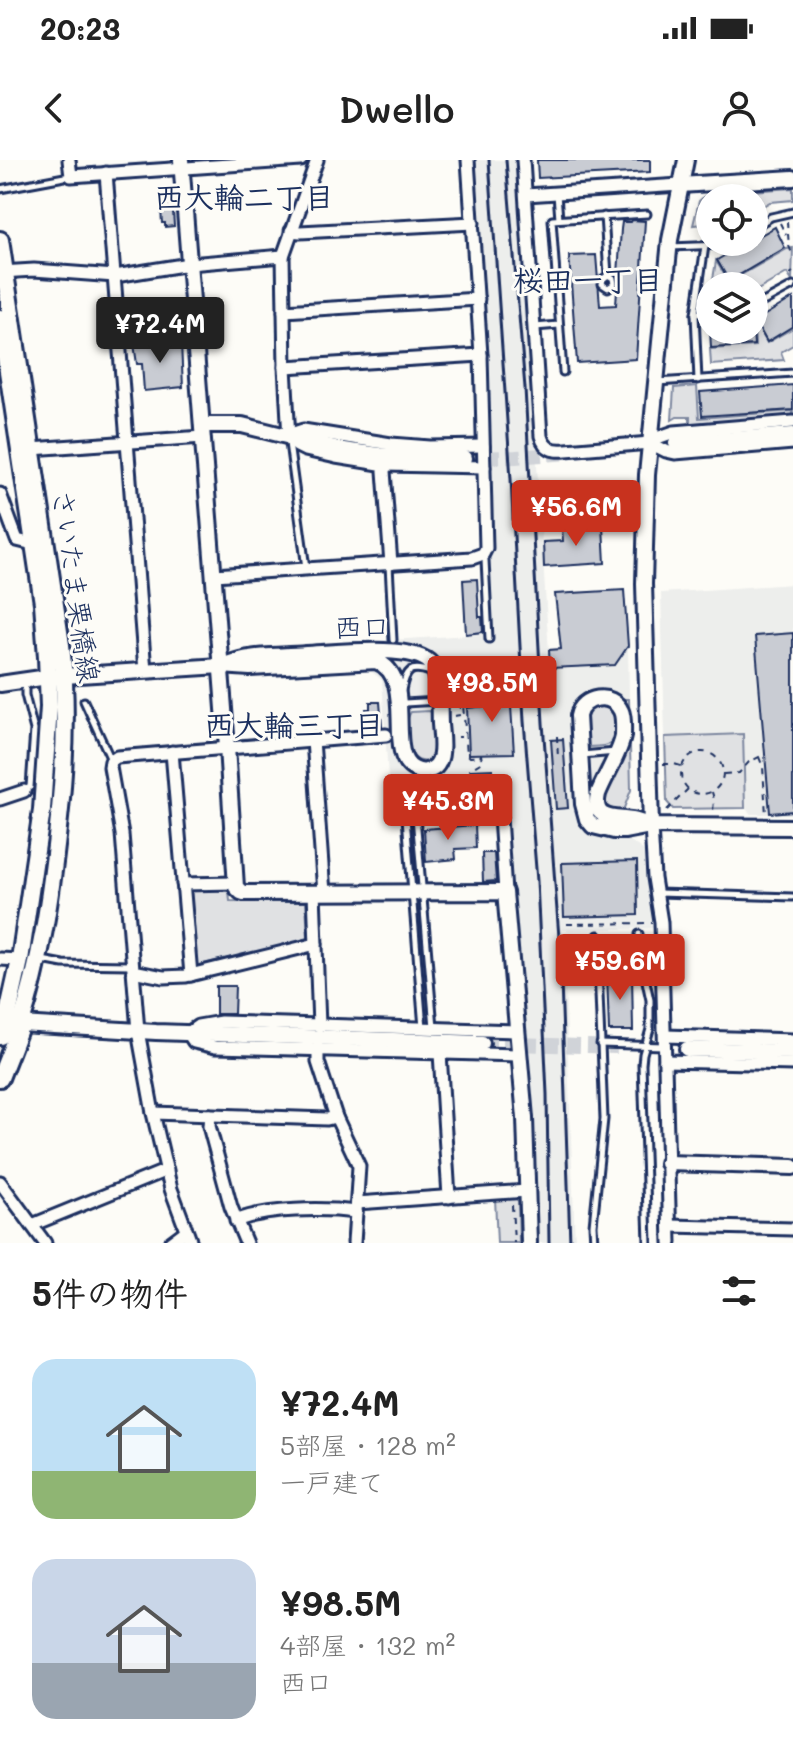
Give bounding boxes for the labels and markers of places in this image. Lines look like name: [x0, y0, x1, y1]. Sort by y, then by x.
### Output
pin: ¥72.4M: [95, 297, 225, 365]
pin: ¥56.6M: [511, 480, 641, 548]
pin: ¥98.5M: [427, 656, 557, 724]
pin: ¥45.3M: [383, 774, 513, 842]
pin: ¥59.6M: [555, 934, 685, 1002]

